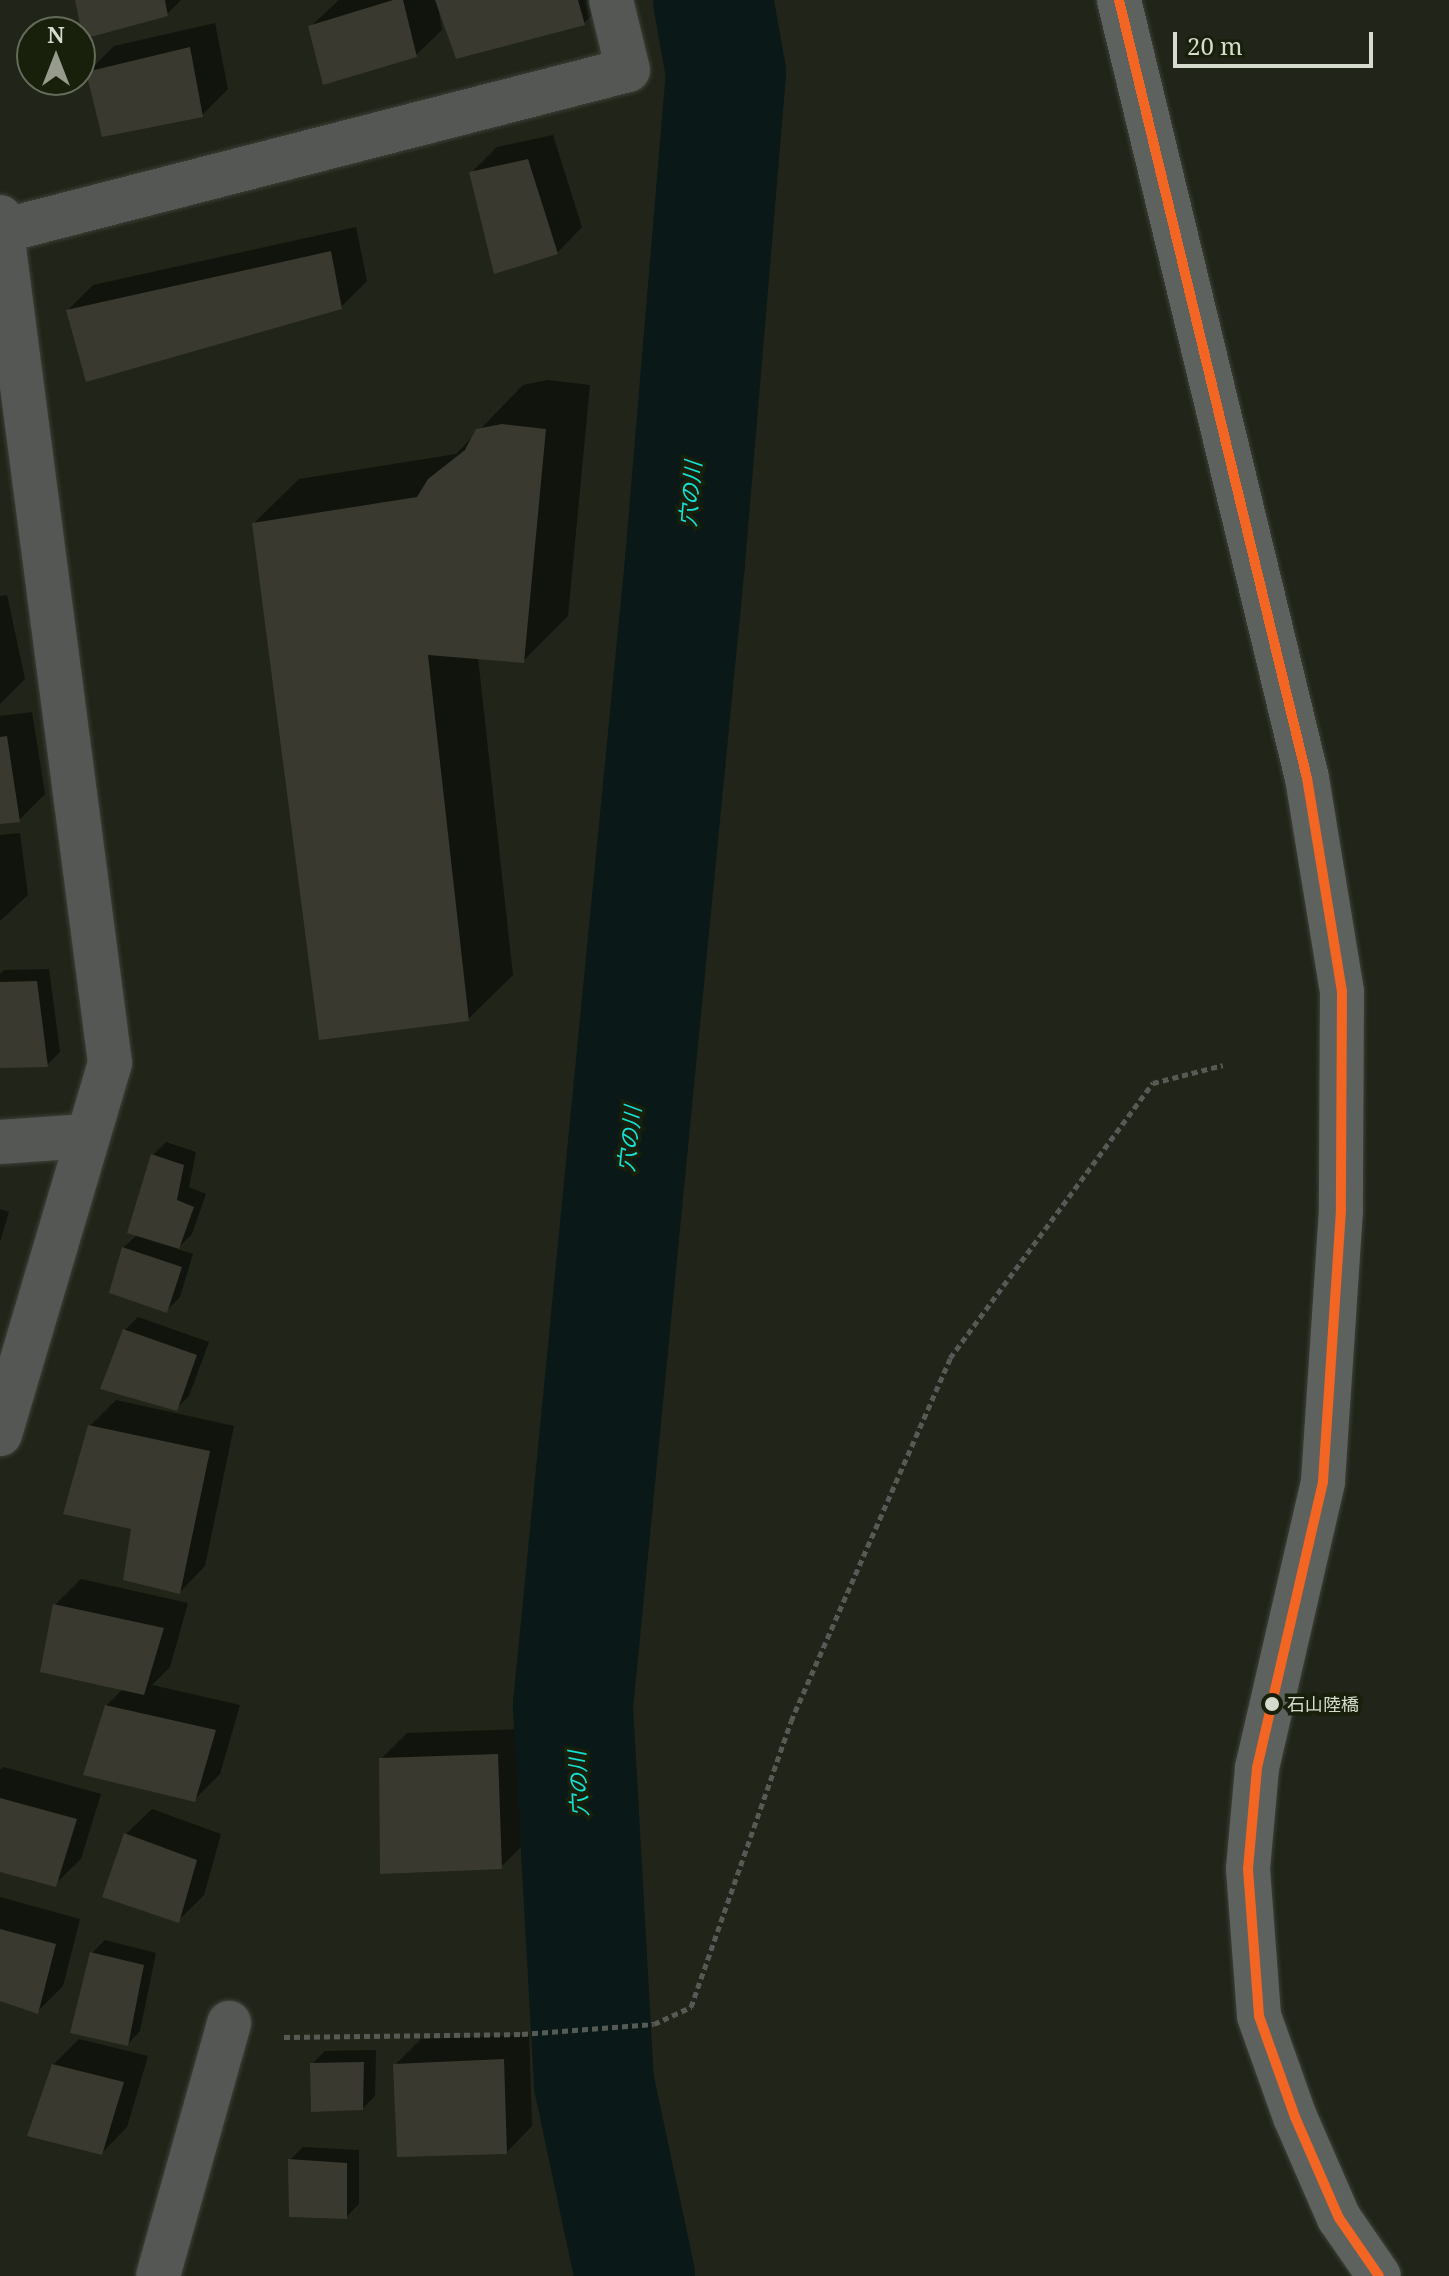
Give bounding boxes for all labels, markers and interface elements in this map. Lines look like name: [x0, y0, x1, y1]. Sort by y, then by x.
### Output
north arrow: [16, 16, 96, 96]
scale bar: [1177, 16, 1377, 66]
text: N: [47, 19, 65, 49]
text: 20 m: [1187, 29, 1243, 62]
water label: 穴の川: [674, 460, 706, 528]
water label: 穴の川: [612, 1105, 646, 1173]
place label: 石山陸橋: [1287, 1693, 1359, 1715]
marker: 石山陸橋: [1264, 1696, 1280, 1712]
water label: 穴の川: [563, 1750, 593, 1818]

